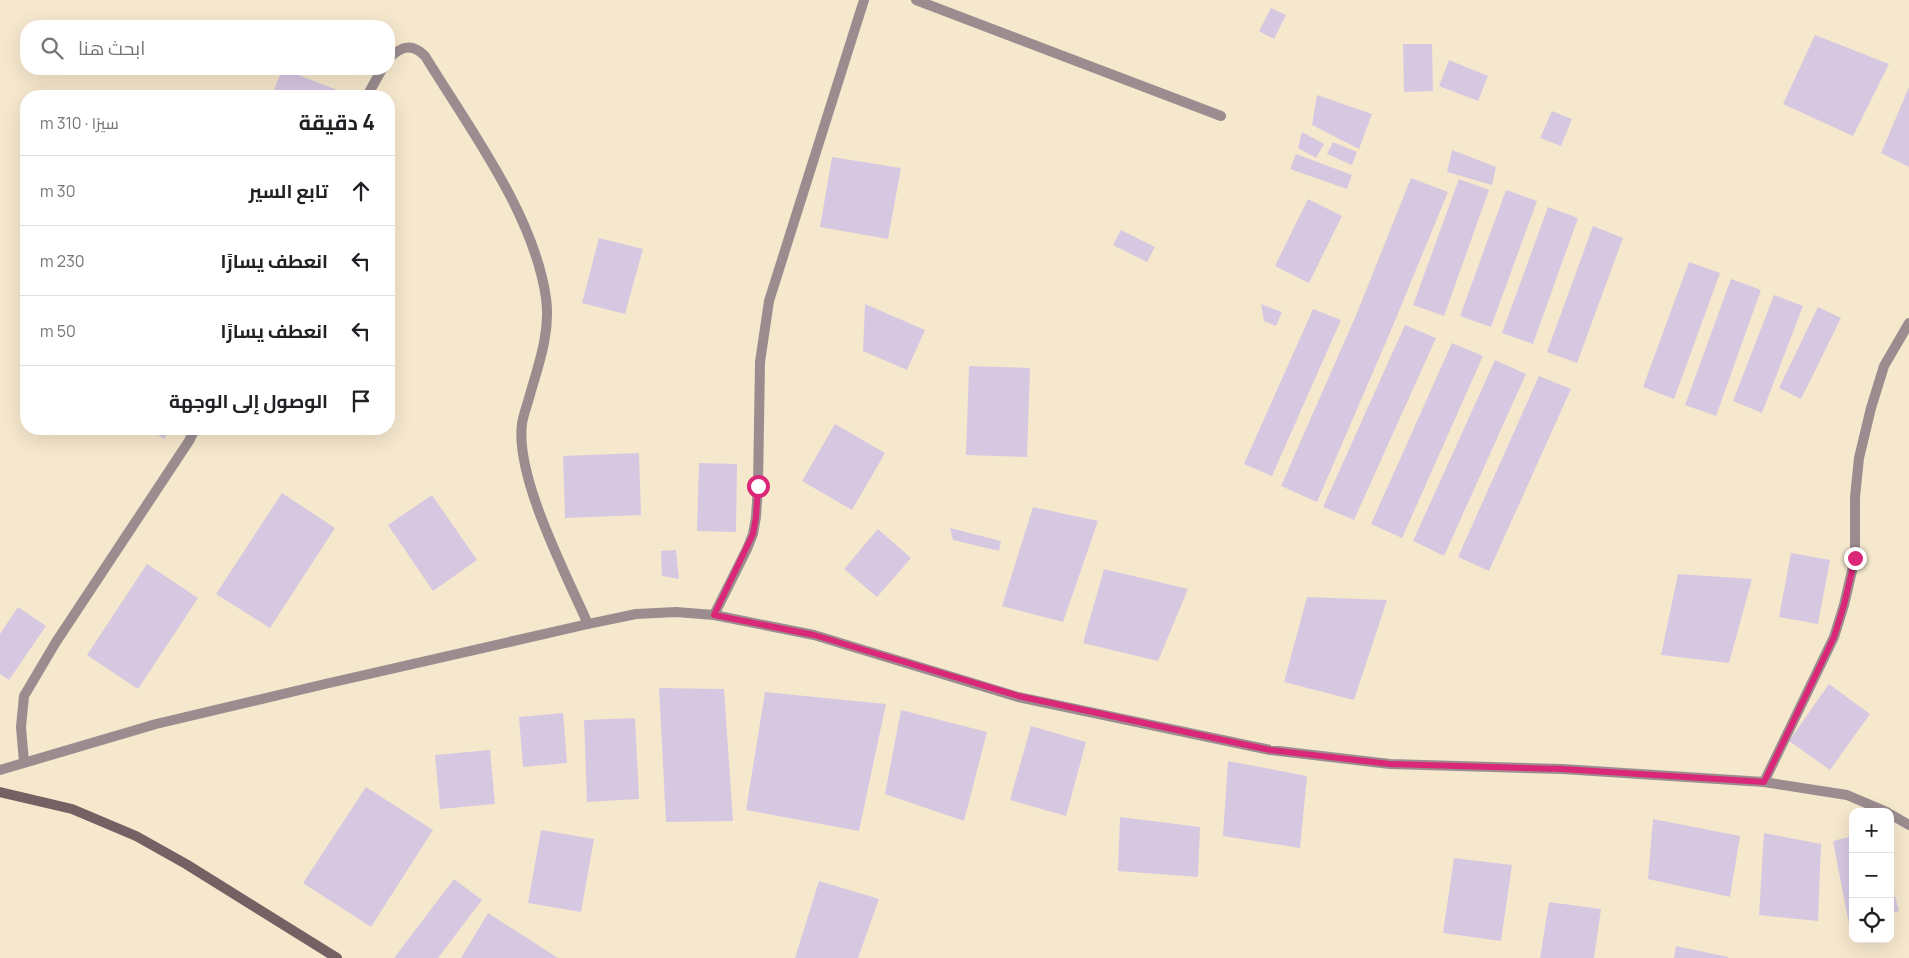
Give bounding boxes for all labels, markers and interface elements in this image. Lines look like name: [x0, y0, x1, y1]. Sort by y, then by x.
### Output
search box: [20, 20, 395, 75]
icon: search: [38, 34, 66, 62]
text: ابحث هنا: [78, 35, 145, 61]
text: 4 دقيقة: [299, 108, 375, 136]
text: سيرًا · 310 m: [40, 112, 119, 134]
icon: ahead: [347, 177, 375, 205]
text: تابع السير: [249, 178, 328, 204]
text: 30 m: [40, 180, 75, 202]
icon: left: [347, 247, 375, 275]
text: انعطف يسارًا: [221, 248, 328, 274]
text: 230 m: [40, 250, 85, 272]
icon: left: [347, 317, 375, 345]
text: انعطف يسارًا: [221, 318, 328, 344]
text: 50 m: [40, 320, 76, 342]
icon: arrive: [347, 387, 375, 415]
text: الوصول إلى الوجهة: [169, 388, 328, 414]
route start: [747, 475, 770, 498]
route end: [1844, 547, 1867, 570]
map controls: [1849, 808, 1894, 943]
button: +: [1849, 808, 1894, 853]
button: −: [1849, 853, 1894, 898]
button: locate: [1849, 898, 1894, 943]

